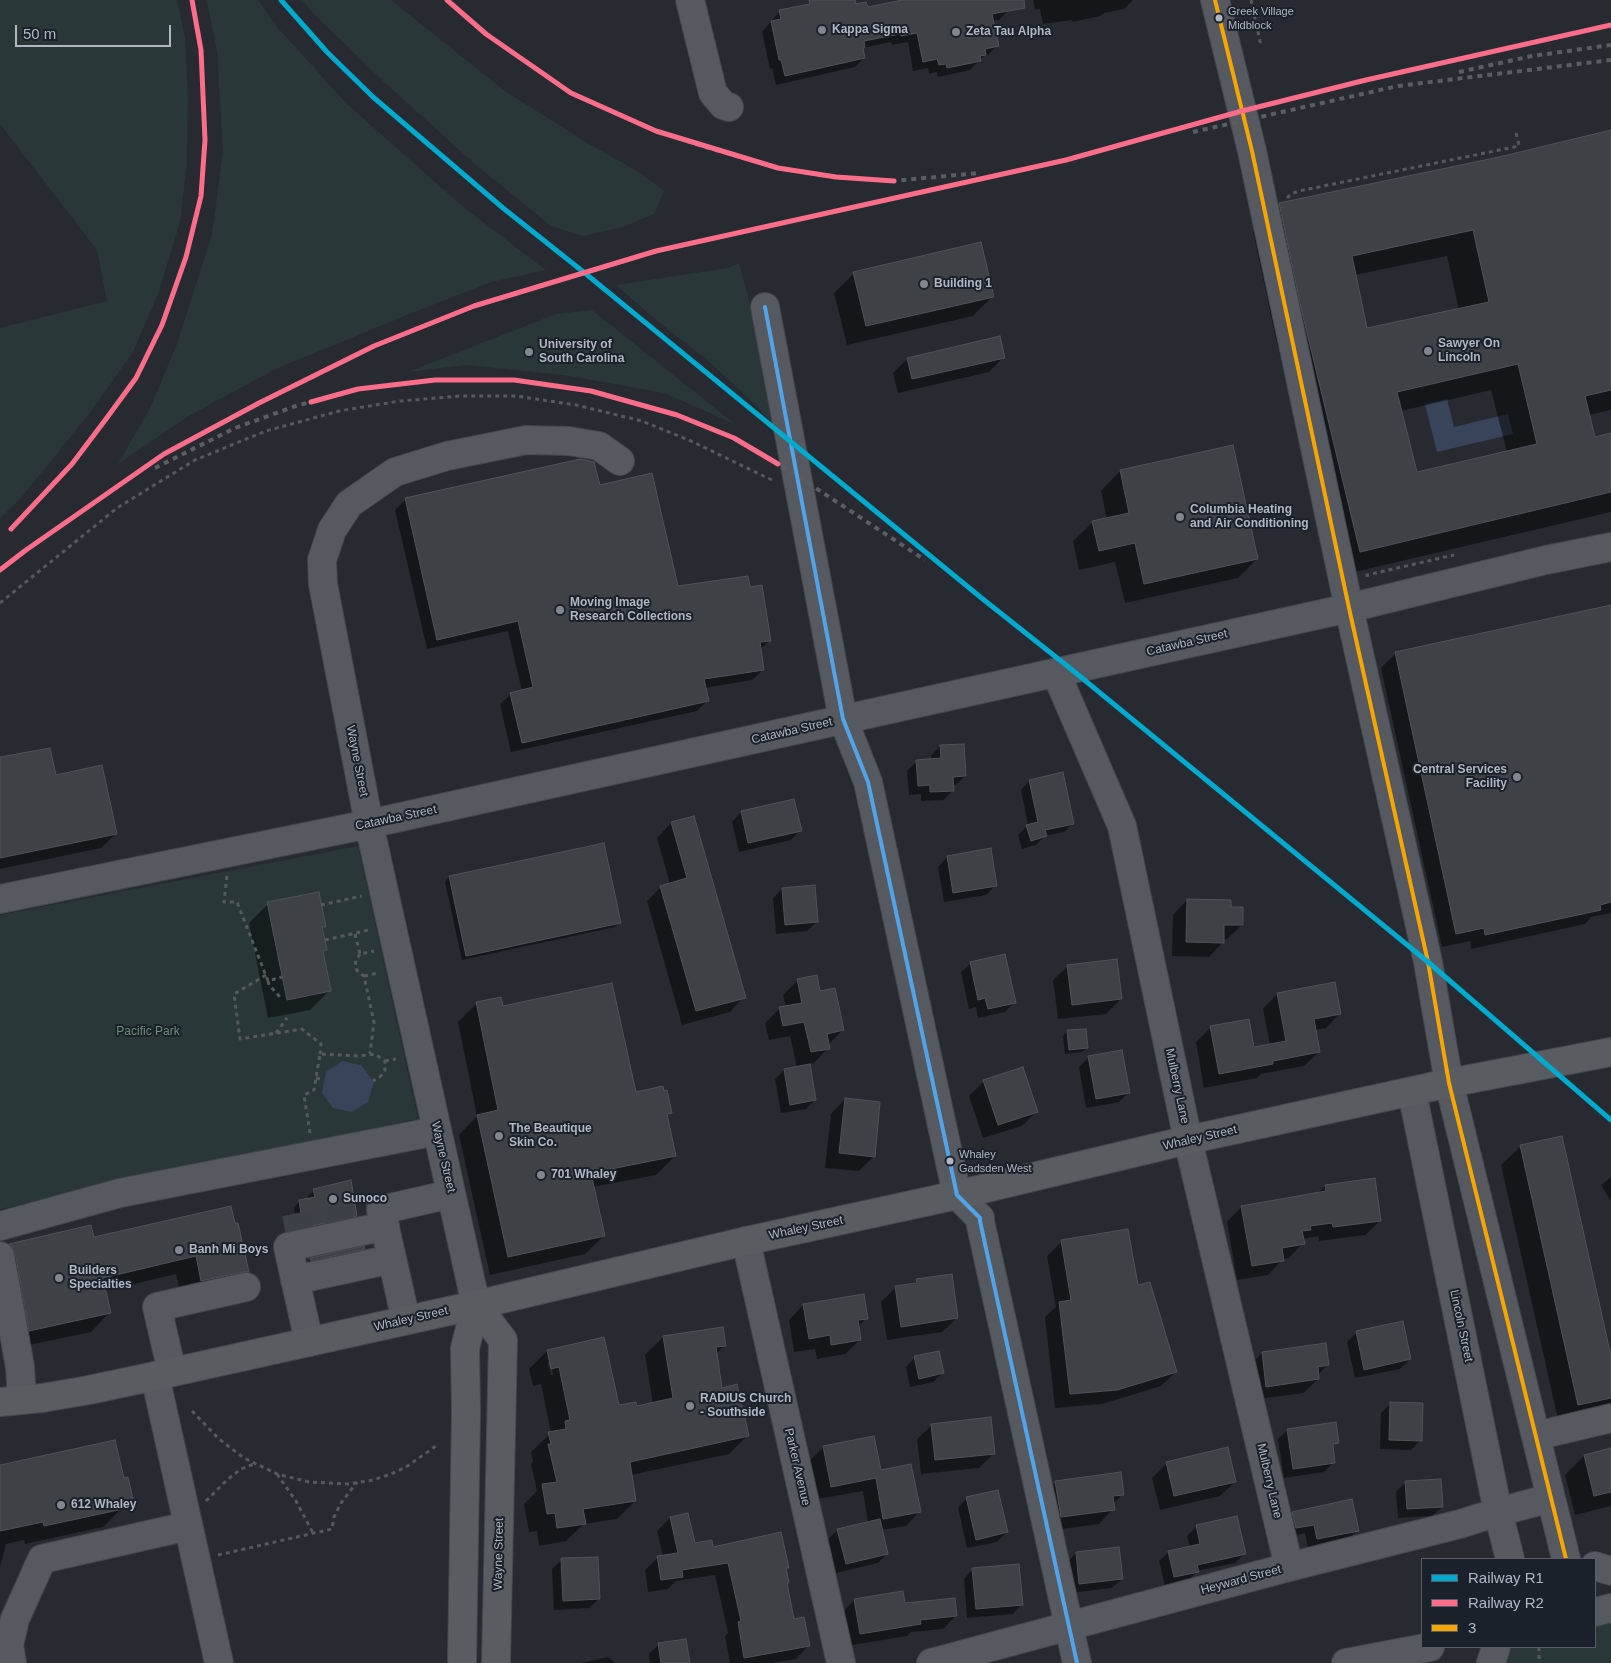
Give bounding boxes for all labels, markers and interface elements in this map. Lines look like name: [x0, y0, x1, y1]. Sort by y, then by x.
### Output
place label: Greek Village Midblock: [1228, 5, 1294, 31]
marker: Greek Village Midblock: [1214, 13, 1224, 23]
scale bar: [18, 15, 174, 47]
place label: Kappa Sigma: [832, 23, 908, 37]
marker: Kappa Sigma: [816, 24, 828, 36]
text: 50 m: [23, 25, 56, 42]
place label: Zeta Tau Alpha: [966, 25, 1051, 39]
marker: Zeta Tau Alpha: [950, 26, 962, 38]
place label: Building 1: [934, 277, 992, 291]
marker: Building 1: [918, 278, 930, 290]
place label: Sawyer On Lincoln: [1438, 337, 1500, 365]
place label: University of South Carolina: [539, 338, 624, 366]
marker: Sawyer On Lincoln: [1422, 345, 1434, 357]
marker: University of South Carolina: [523, 346, 535, 358]
place label: Columbia Heating and Air Conditioning: [1190, 503, 1309, 531]
marker: Columbia Heating and Air Conditioning: [1174, 511, 1186, 523]
place label: Moving Image Research Collections: [570, 596, 692, 624]
marker: Moving Image Research Collections: [554, 604, 566, 616]
street label: Catawba Street: [1145, 627, 1229, 659]
street label: Catawba Street: [750, 715, 834, 747]
street label: Wayne Street: [343, 724, 371, 798]
place label: Central Services Facility: [1413, 763, 1507, 791]
marker: Central Services Facility: [1511, 771, 1523, 783]
street label: Catawba Street: [354, 802, 438, 834]
park label: Pacific Park: [116, 1025, 180, 1039]
street label: Mulberry Lane: [1162, 1047, 1192, 1125]
street label: Wayne Street: [428, 1120, 458, 1194]
place label: The Beautique Skin Co.: [509, 1122, 592, 1150]
street label: Whaley Street: [1162, 1123, 1238, 1153]
marker: The Beautique Skin Co.: [493, 1130, 505, 1142]
place label: Whaley Gadsden West: [959, 1148, 1032, 1174]
marker: Whaley Gadsden West: [945, 1156, 955, 1166]
place label: 701 Whaley: [551, 1168, 616, 1182]
marker: 701 Whaley: [535, 1169, 547, 1181]
place label: Sunoco: [343, 1192, 387, 1206]
marker: Sunoco: [327, 1193, 339, 1205]
street label: Whaley Street: [768, 1213, 844, 1243]
place label: Banh Mi Boys: [189, 1243, 268, 1257]
marker: Banh Mi Boys: [173, 1244, 185, 1256]
place label: Builders Specialties: [69, 1264, 132, 1292]
marker: Builders Specialties: [53, 1272, 65, 1284]
street label: Lincoln Street: [1446, 1289, 1476, 1363]
street label: Whaley Street: [373, 1304, 449, 1334]
place label: RADIUS Church - Southside: [700, 1392, 791, 1420]
marker: RADIUS Church - Southside: [684, 1400, 696, 1412]
street label: Parker Avenue: [781, 1427, 813, 1507]
street label: Mulberry Lane: [1253, 1442, 1285, 1520]
place label: 612 Whaley: [71, 1498, 136, 1512]
marker: 612 Whaley: [55, 1499, 67, 1511]
street label: Wayne Street: [491, 1518, 507, 1590]
legend: [1421, 1558, 1596, 1648]
street label: Heyward Street: [1199, 1562, 1283, 1598]
text: Railway R1: [1468, 1569, 1544, 1586]
text: Railway R2: [1468, 1594, 1544, 1611]
text: 3: [1468, 1619, 1476, 1636]

